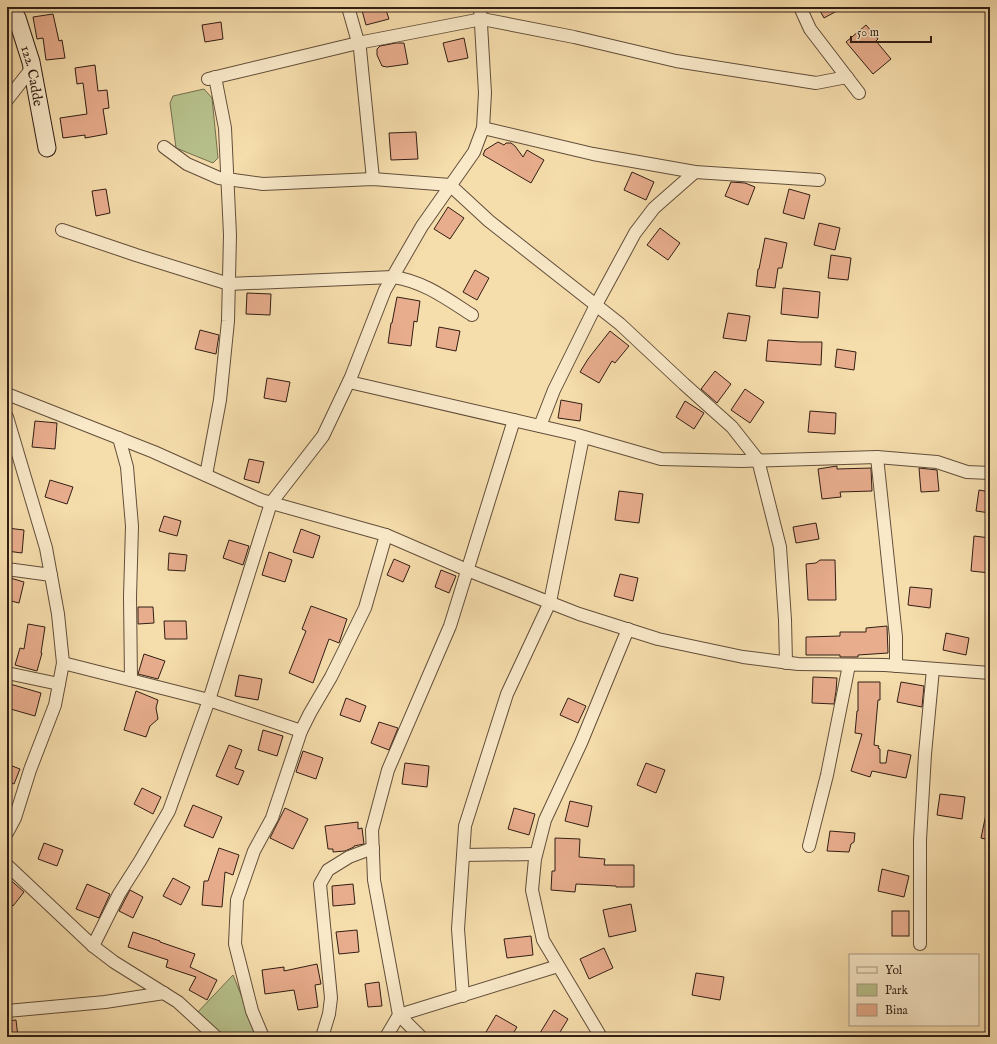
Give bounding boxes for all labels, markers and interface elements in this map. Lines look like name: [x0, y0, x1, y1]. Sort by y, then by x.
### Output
scale bar: [851, 18, 931, 44]
text: 50 m: [857, 25, 879, 40]
street label: 122. Cadde: [16, 43, 47, 108]
legend: [849, 954, 979, 1026]
text: Yol: [885, 963, 903, 978]
text: Park: [885, 983, 908, 998]
text: Bina: [885, 1003, 909, 1018]

